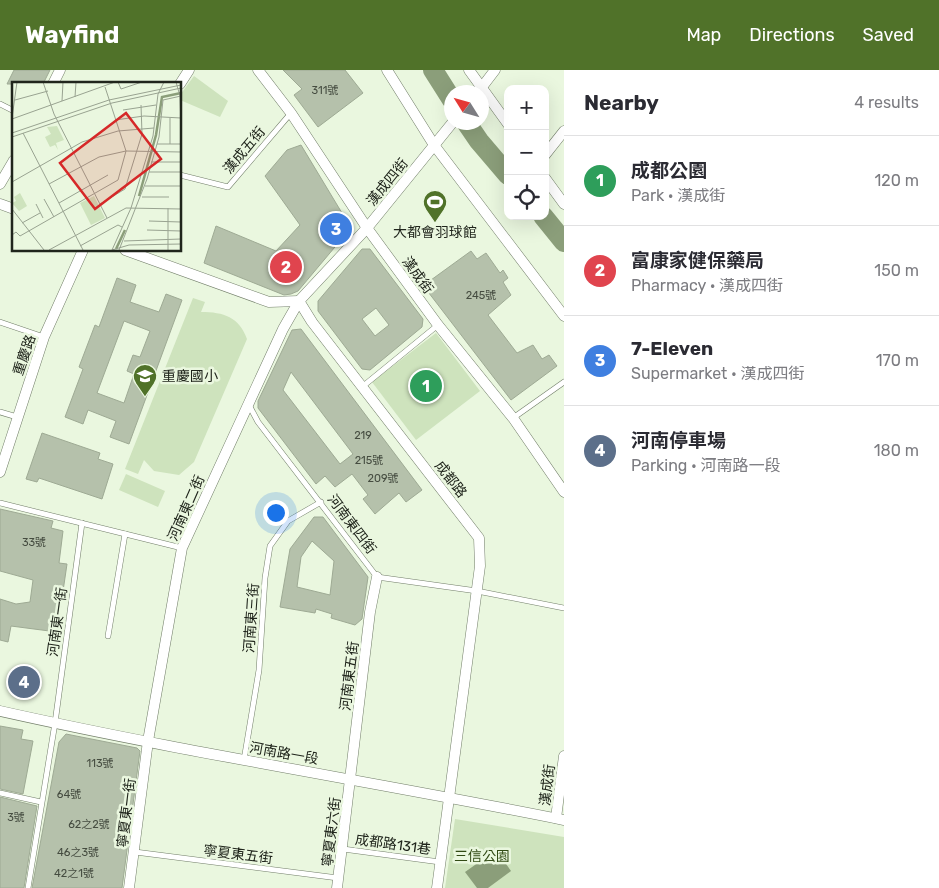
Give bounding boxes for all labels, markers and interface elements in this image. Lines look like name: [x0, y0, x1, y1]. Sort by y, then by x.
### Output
text: Wayfind: [25, 21, 119, 49]
text: Map: [686, 24, 721, 46]
text: Directions: [749, 24, 835, 46]
text: Saved: [863, 24, 914, 46]
inset map: [12, 82, 181, 251]
house number: 311號: [312, 84, 338, 97]
north arrow: [444, 85, 489, 130]
map controls: [504, 85, 549, 220]
button: +: [504, 85, 549, 130]
text: Nearby: [584, 90, 659, 115]
text: 4 results: [854, 93, 919, 112]
street label: 漢成五街: [220, 123, 269, 177]
button: −: [504, 130, 549, 175]
street label: 漢成四街: [363, 155, 412, 209]
text: 成都公園: [631, 159, 707, 182]
text: 1: [596, 171, 604, 190]
text: 120 m: [874, 171, 919, 190]
button: locate: [504, 175, 549, 220]
text: Park · 漢成街: [631, 186, 725, 205]
sports icon: 大都會羽球館: [422, 189, 448, 223]
pin: 3: [320, 210, 352, 248]
place label: 大都會羽球館: [393, 224, 477, 241]
pin: 2: [270, 248, 302, 286]
text: 富康家健保藥局: [631, 249, 764, 272]
street label: 漢成街: [398, 253, 437, 297]
text: 2: [595, 261, 605, 280]
text: 150 m: [874, 261, 919, 280]
text: Pharmacy · 漢成四街: [631, 276, 783, 295]
house number: 245號: [466, 289, 496, 302]
street label: 重慶路: [10, 333, 39, 378]
text: 7-Eleven: [631, 337, 713, 360]
text: 3: [595, 351, 605, 370]
text: 170 m: [876, 351, 919, 370]
school or university icon: 重慶國小: [132, 363, 158, 397]
text: Supermarket · 漢成四街: [631, 364, 804, 383]
pin: 1: [410, 367, 442, 405]
place label: 重慶國小: [162, 368, 218, 385]
house number: 219: [354, 429, 372, 442]
text: 河南停車場: [631, 429, 726, 452]
text: 4: [595, 441, 605, 460]
text: 180 m: [874, 441, 919, 460]
house number: 215號: [355, 454, 383, 467]
text: Parking · 河南路一段: [631, 456, 781, 475]
street label: 成都路: [431, 458, 470, 501]
house number: 209號: [368, 472, 398, 485]
street label: 河南東二街: [164, 473, 208, 544]
street label: 河南東四街: [324, 491, 379, 557]
your location: [263, 500, 289, 526]
house number: 33號: [22, 536, 46, 549]
street label: 河南東三街: [241, 583, 262, 654]
street label: 河南東一街: [44, 586, 71, 658]
street label: 河南東五街: [337, 640, 362, 712]
pin: 4: [8, 663, 40, 701]
street label: 河南路一段: [248, 739, 320, 768]
house number: 113號: [86, 757, 114, 770]
street label: 漢成街: [537, 763, 558, 807]
street label: 寧夏東一街: [114, 777, 139, 849]
house number: 64號: [57, 788, 81, 801]
street label: 寧夏東六街: [319, 796, 344, 868]
house number: 3號: [7, 811, 25, 824]
house number: 62之2號: [68, 818, 110, 831]
street label: 成都路131巷: [354, 831, 432, 858]
street label: 寧夏東五街: [202, 842, 274, 867]
house number: 46之3號: [57, 846, 99, 859]
park label: 三信公園: [454, 848, 510, 865]
house number: 42之1號: [54, 867, 94, 880]

